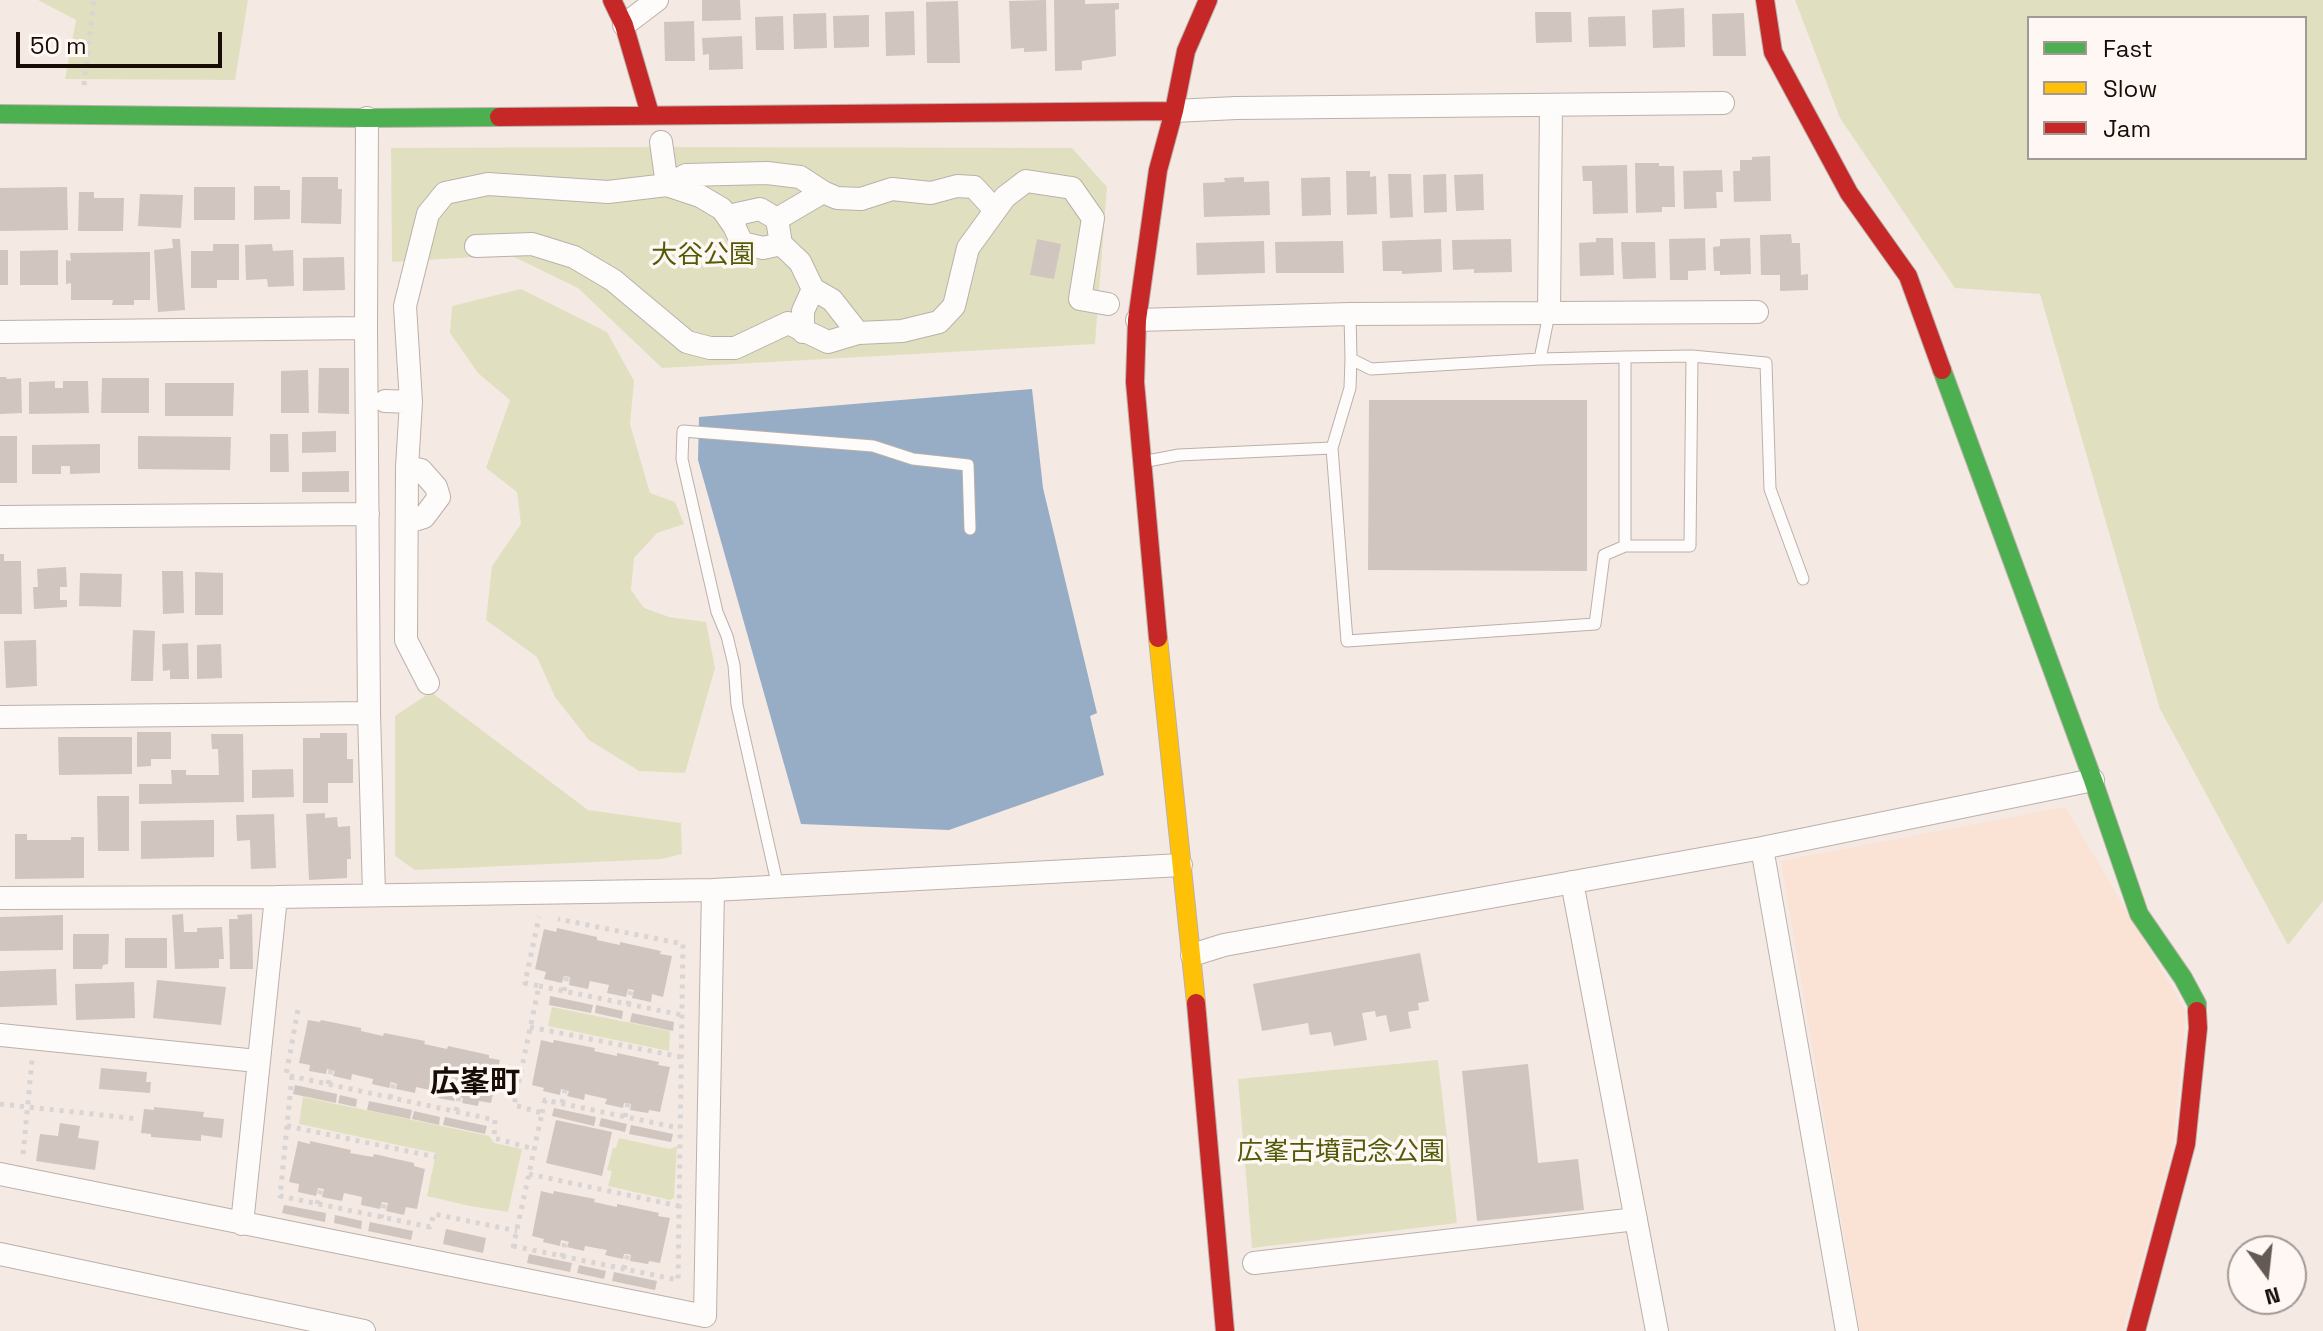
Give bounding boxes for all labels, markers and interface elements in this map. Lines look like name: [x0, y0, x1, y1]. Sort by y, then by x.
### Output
scale bar: [20, 16, 226, 66]
legend: [2027, 16, 2307, 160]
text: 50 m: [30, 30, 87, 61]
text: Fast: [2103, 33, 2153, 64]
text: Slow: [2103, 73, 2157, 104]
text: Jam: [2103, 113, 2151, 144]
park label: 大谷公園: [651, 240, 755, 272]
district label: 広峯町: [430, 1066, 520, 1102]
park label: 広峯古墳記念公園: [1237, 1137, 1445, 1169]
north arrow: [2227, 1235, 2307, 1315]
text: N: [2262, 1281, 2283, 1312]

